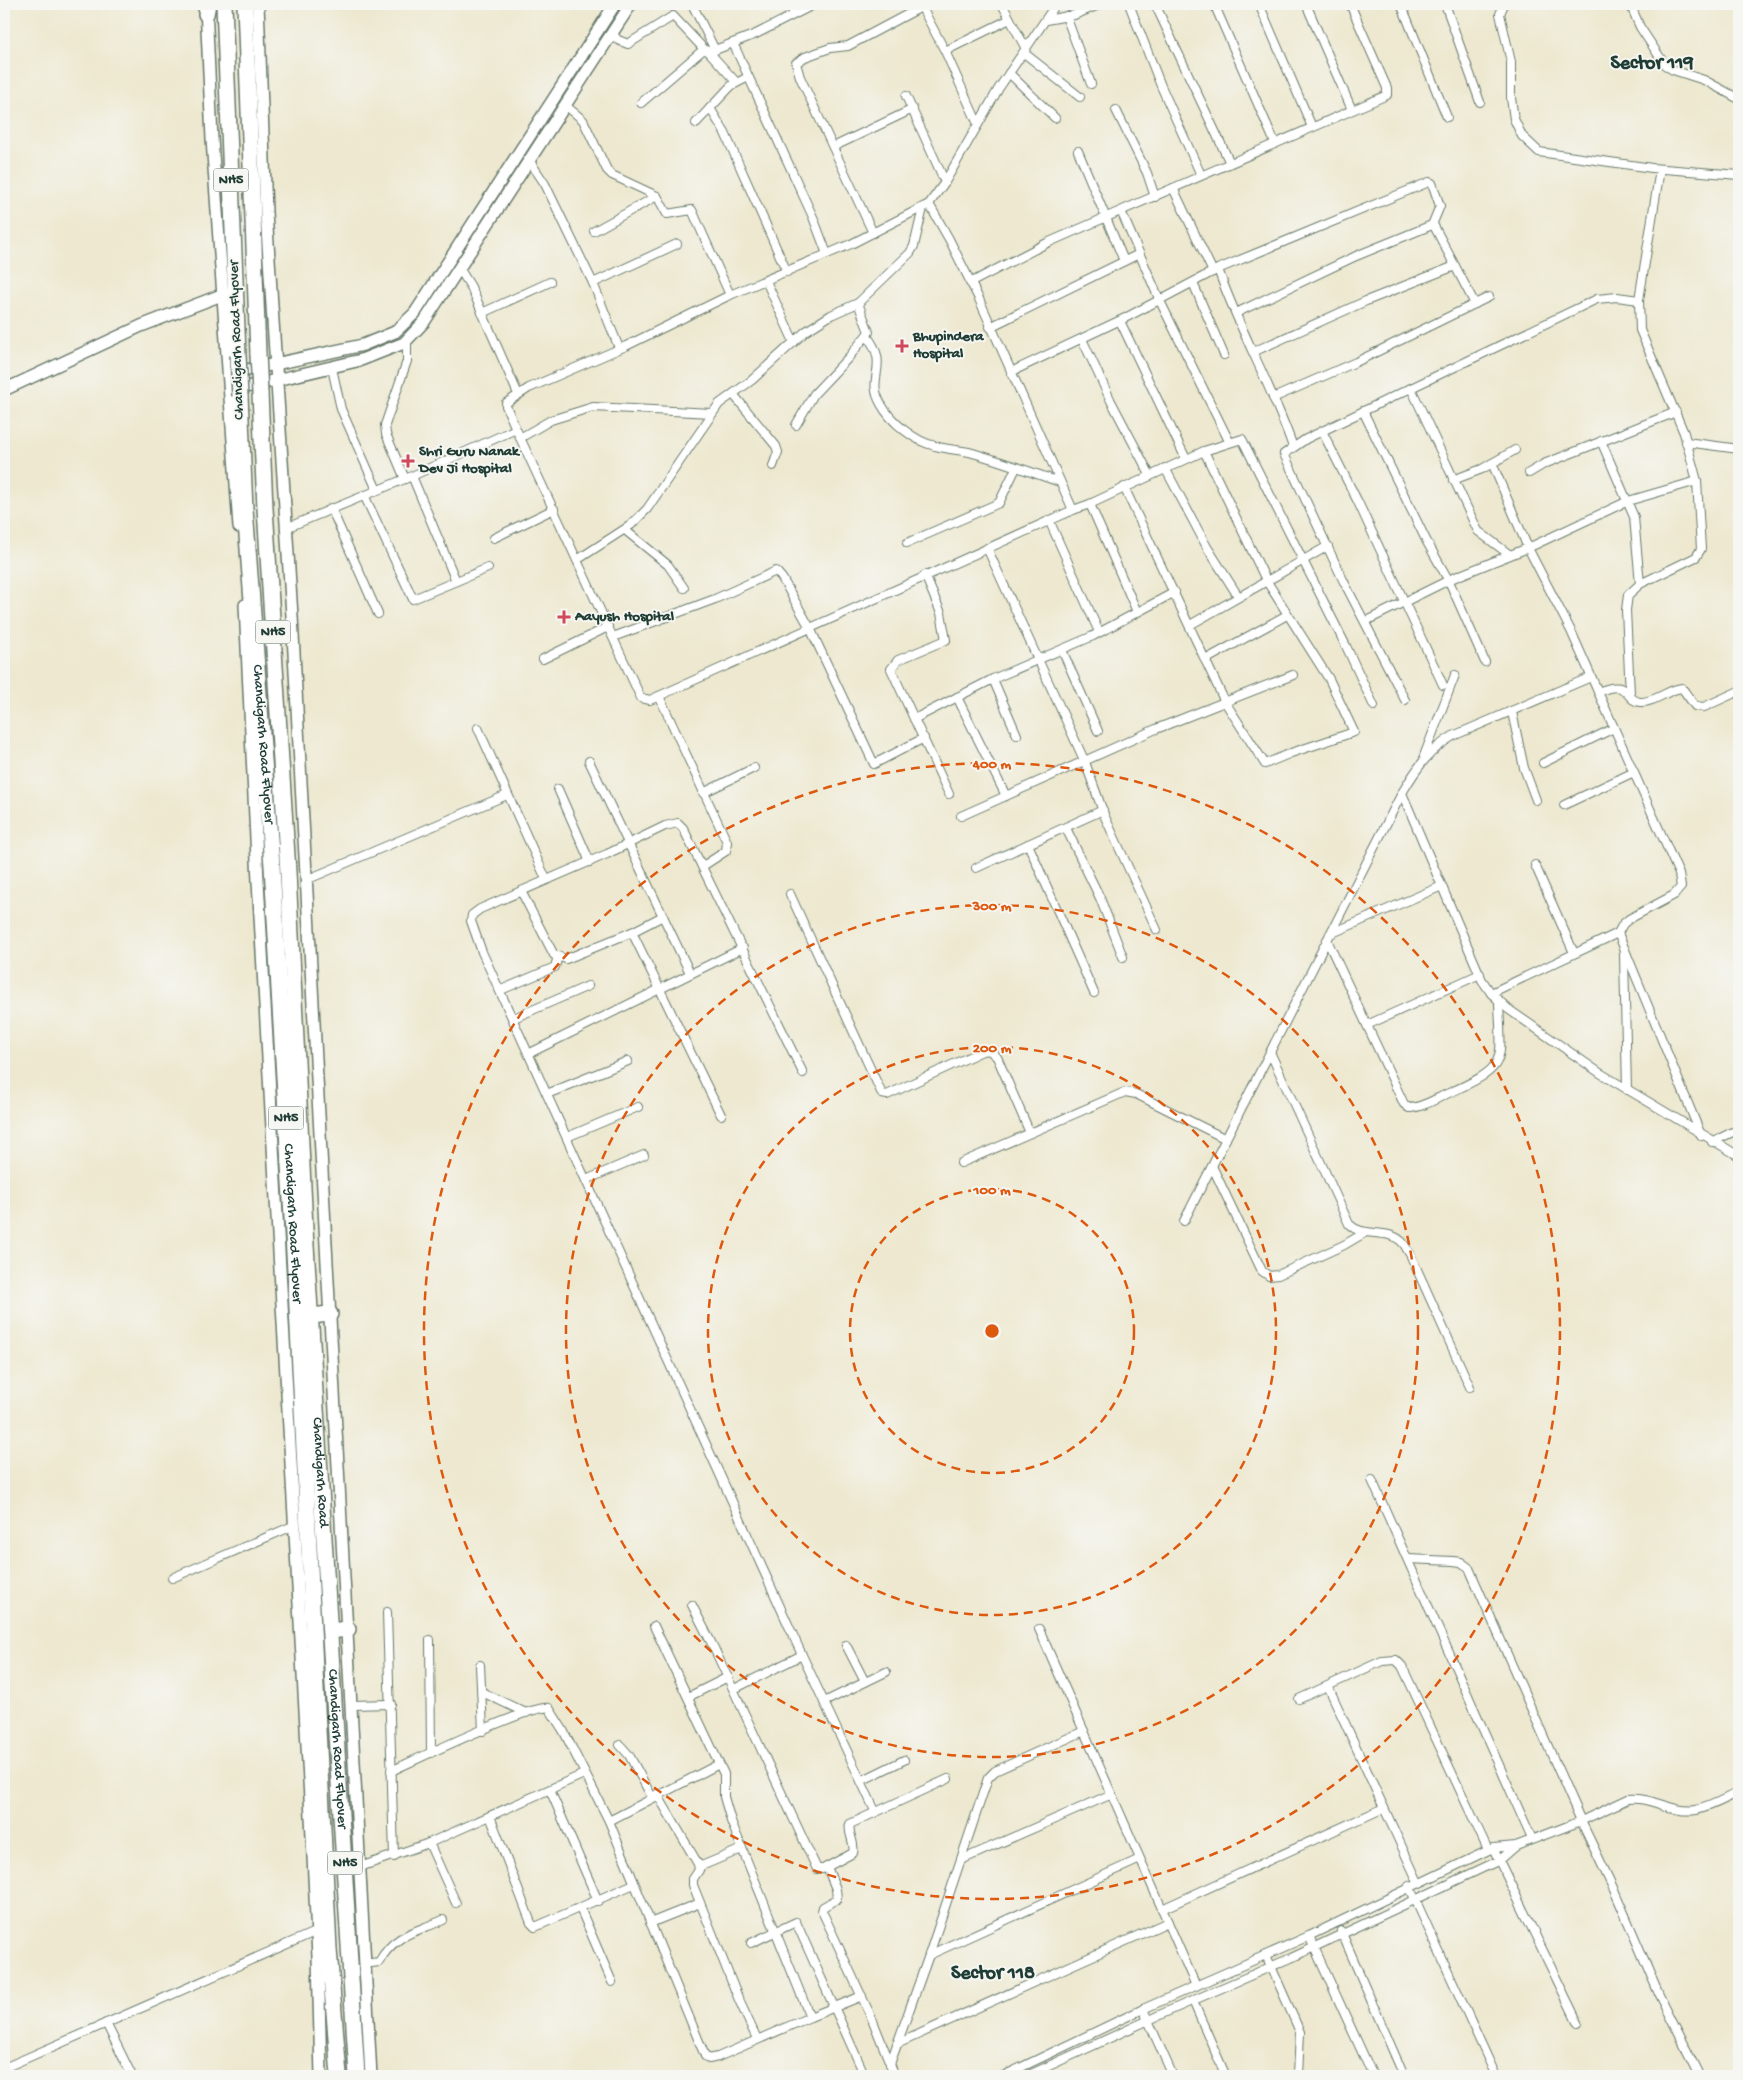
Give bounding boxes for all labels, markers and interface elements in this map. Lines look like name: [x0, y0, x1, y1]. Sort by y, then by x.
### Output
district label: Sector 119: [1611, 53, 1693, 76]
road number: NH5: [214, 168, 248, 192]
street label: Chandigarh Road Flyover: [225, 258, 249, 420]
place label: Bhupindera Hospital: [912, 328, 984, 363]
marker: Bhupindera Hospital: [895, 339, 909, 353]
place label: Shri Guru Nanak Dev Ji Hospital: [417, 443, 521, 478]
marker: Shri Guru Nanak Dev Ji Hospital: [401, 454, 415, 468]
place label: Aayush Hospital: [574, 608, 675, 626]
marker: Aayush Hospital: [557, 610, 571, 624]
road number: NH5: [256, 620, 290, 644]
street label: Chandigarh Road Flyover: [248, 664, 278, 826]
text: 400 m: [972, 756, 1012, 774]
text: 300 m: [971, 898, 1012, 916]
text: 200 m: [973, 1040, 1012, 1058]
road number: NH5: [268, 1106, 304, 1130]
street label: Chandigarh Road Flyover: [279, 1143, 306, 1305]
text: 100 m: [972, 1182, 1011, 1200]
centre of rings: [983, 1322, 1001, 1340]
street label: Chandigarh Road: [308, 1417, 332, 1529]
street label: Chandigarh Road Flyover: [323, 1668, 351, 1831]
road number: NH5: [328, 1852, 362, 1875]
district label: Sector 118: [951, 1963, 1035, 1986]

